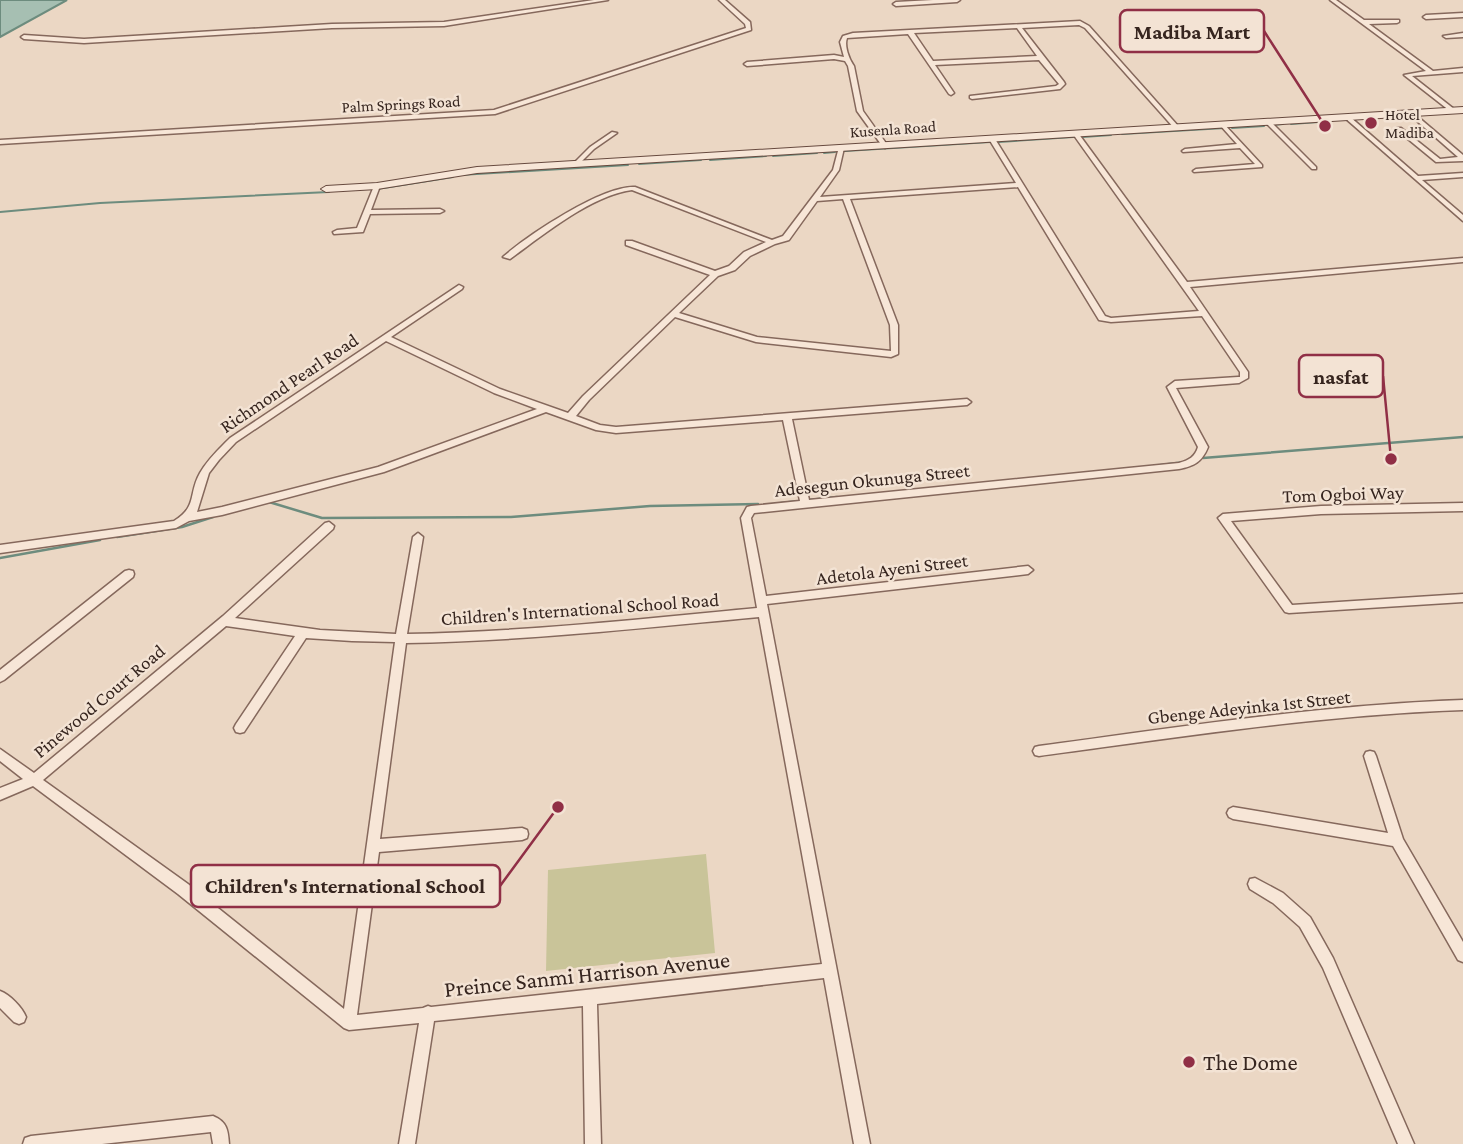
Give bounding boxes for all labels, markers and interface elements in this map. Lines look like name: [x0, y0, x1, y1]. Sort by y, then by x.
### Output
callout: Madiba Mart: [1120, 10, 1264, 52]
text: Madiba Mart: [1134, 20, 1251, 44]
street label: Palm Springs Road: [341, 92, 461, 117]
place label: Hotel Madiba: [1385, 106, 1435, 141]
marker: Hotel Madiba: [1363, 115, 1379, 131]
street label: Kusenla Road: [849, 117, 937, 140]
street label: Richmond Pearl Road: [216, 329, 362, 437]
callout: nasfat: [1299, 355, 1383, 397]
text: nasfat: [1313, 365, 1369, 389]
street label: Adesegun Okunuga Street: [773, 459, 971, 501]
street label: Tom Ogboi Way: [1282, 481, 1404, 507]
street label: Adetola Ayeni Street: [815, 549, 970, 589]
street label: Children's International School Road: [440, 589, 720, 629]
street label: Pinewood Court Road: [29, 640, 169, 762]
street label: Gbenge Adeyinka 1st Street: [1147, 686, 1352, 728]
callout: Children's International School: [191, 865, 500, 907]
text: Children's International School: [205, 874, 485, 898]
street label: Preince Sanmi Harrison Avenue: [443, 946, 731, 1002]
place label: The Dome: [1203, 1049, 1298, 1075]
marker: The Dome: [1181, 1054, 1197, 1070]

